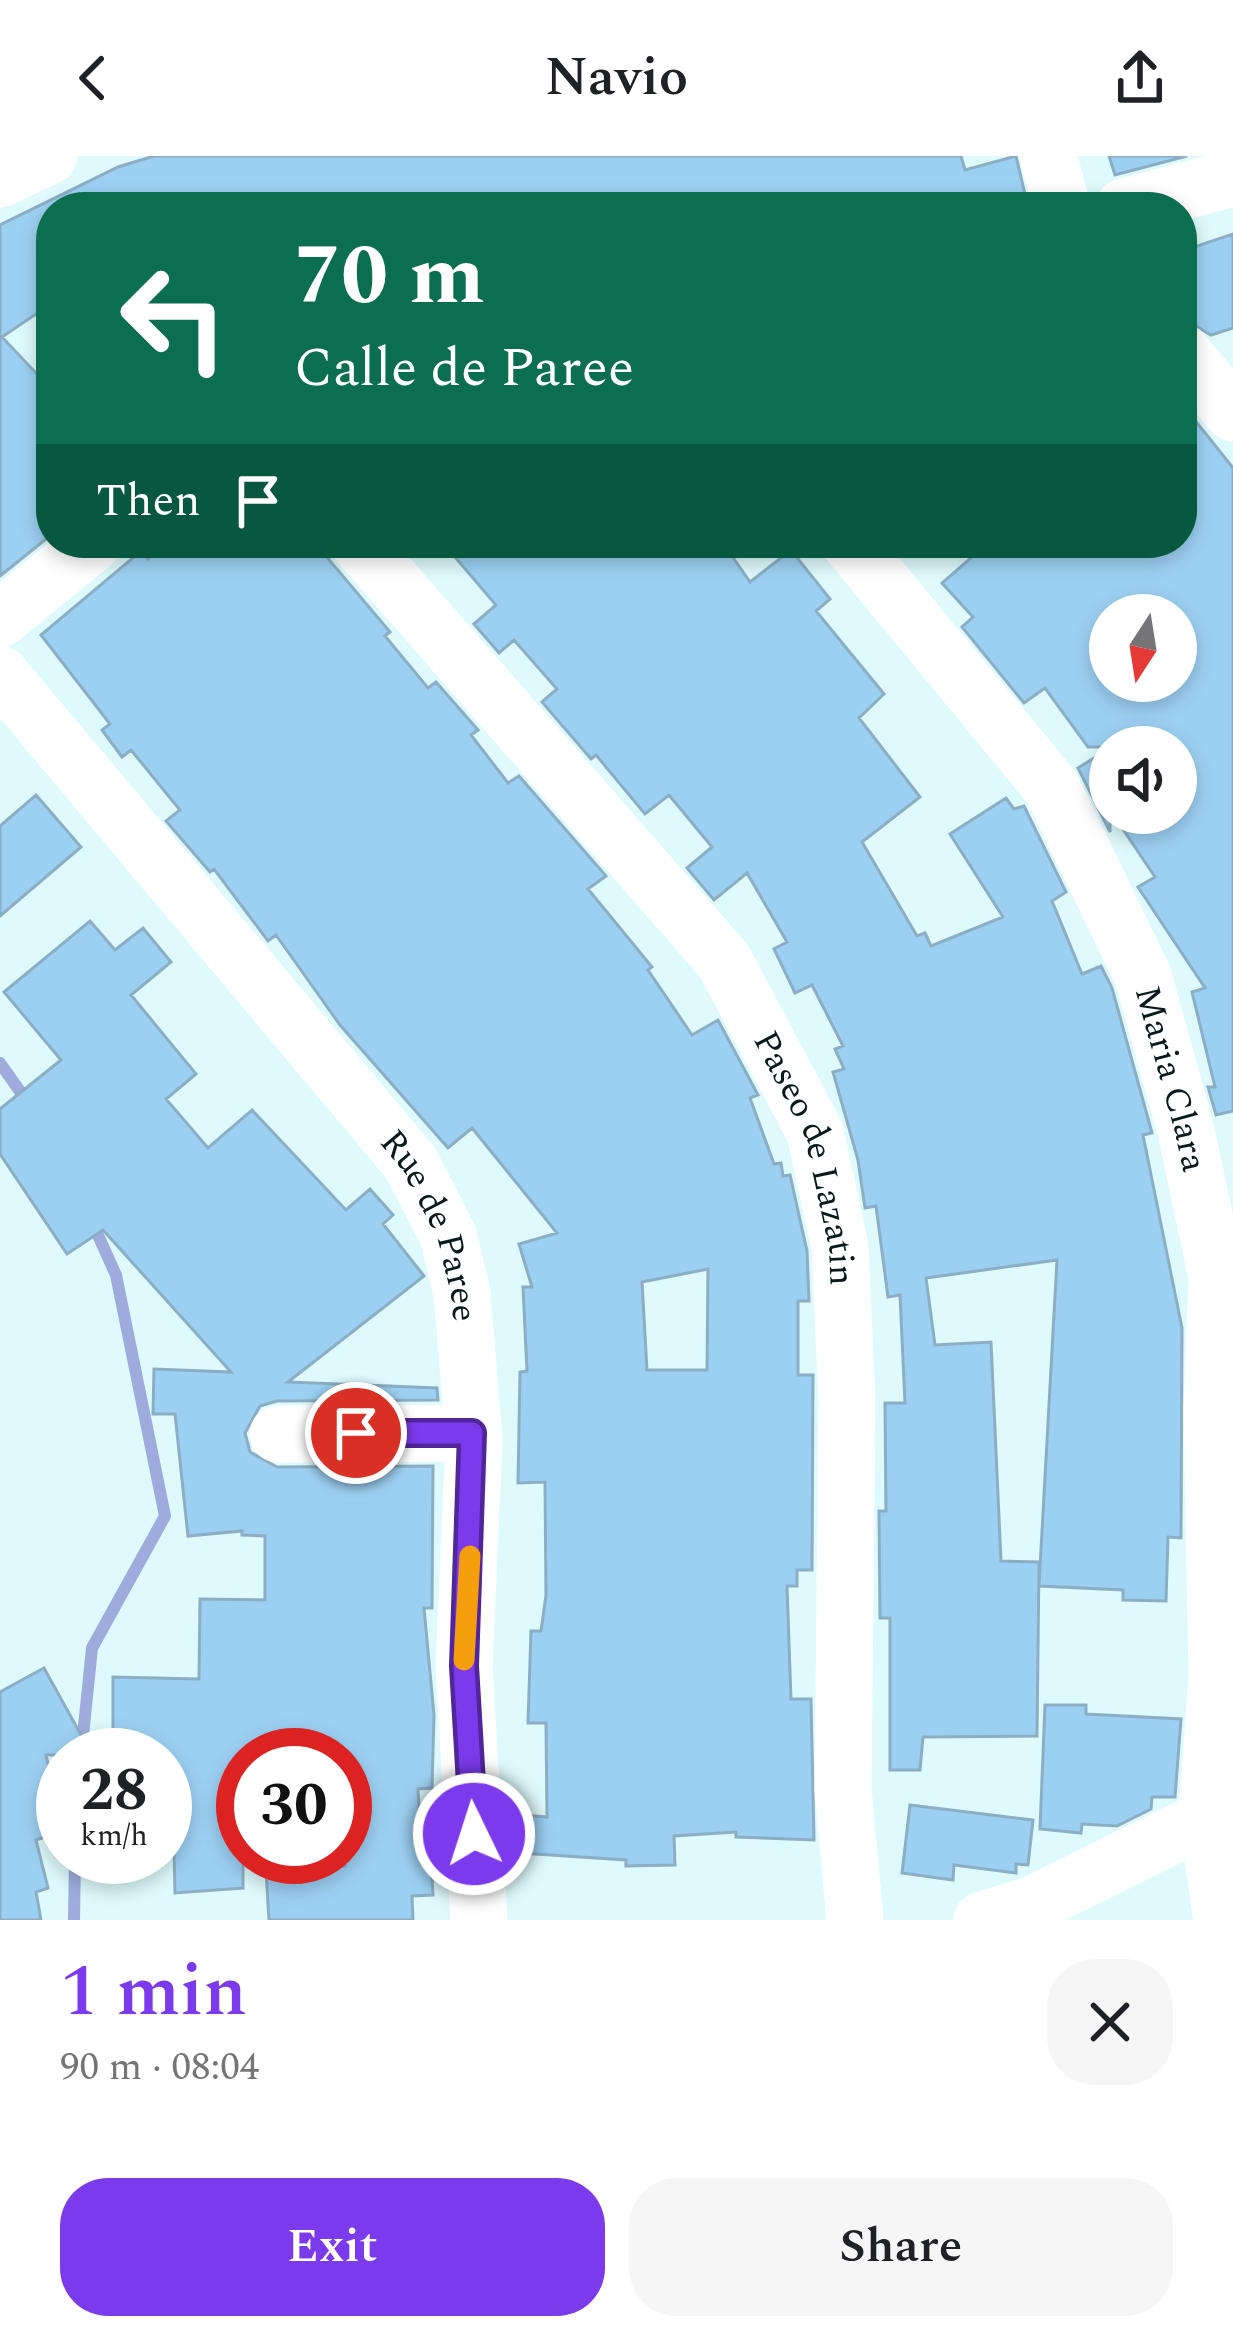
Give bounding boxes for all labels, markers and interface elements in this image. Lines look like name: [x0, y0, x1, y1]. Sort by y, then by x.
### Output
text: Navio: [545, 37, 688, 119]
icon: back: [60, 45, 126, 111]
icon: share: [1107, 45, 1173, 111]
text: 70 m: [294, 213, 485, 341]
icon: left: [96, 240, 252, 396]
text: Calle de Paree: [294, 328, 634, 410]
text: Then: [96, 467, 201, 536]
icon: arrive: [225, 468, 291, 534]
north arrow: [1089, 594, 1197, 702]
map controls: [1089, 594, 1197, 834]
button: sound: [1089, 726, 1197, 834]
street label: Maria Clara: [1119, 979, 1222, 1177]
street label: Paseo de Lazatin: [738, 1021, 869, 1287]
street label: Rue de Paree: [366, 1117, 492, 1324]
pin: [305, 1382, 407, 1484]
icon: arrive: [323, 1400, 389, 1466]
speed limit sign: 30: [216, 1728, 372, 1884]
text: 28: [80, 1745, 148, 1837]
position arrow: [411, 1771, 537, 1897]
text: km/h: [80, 1813, 148, 1859]
text: 1 min: [60, 1938, 247, 2047]
button: close: [1047, 1959, 1173, 2085]
text: 90 m · 08:04: [60, 2038, 259, 2097]
button: Exit: [60, 2178, 605, 2316]
button: Share: [629, 2178, 1173, 2316]

